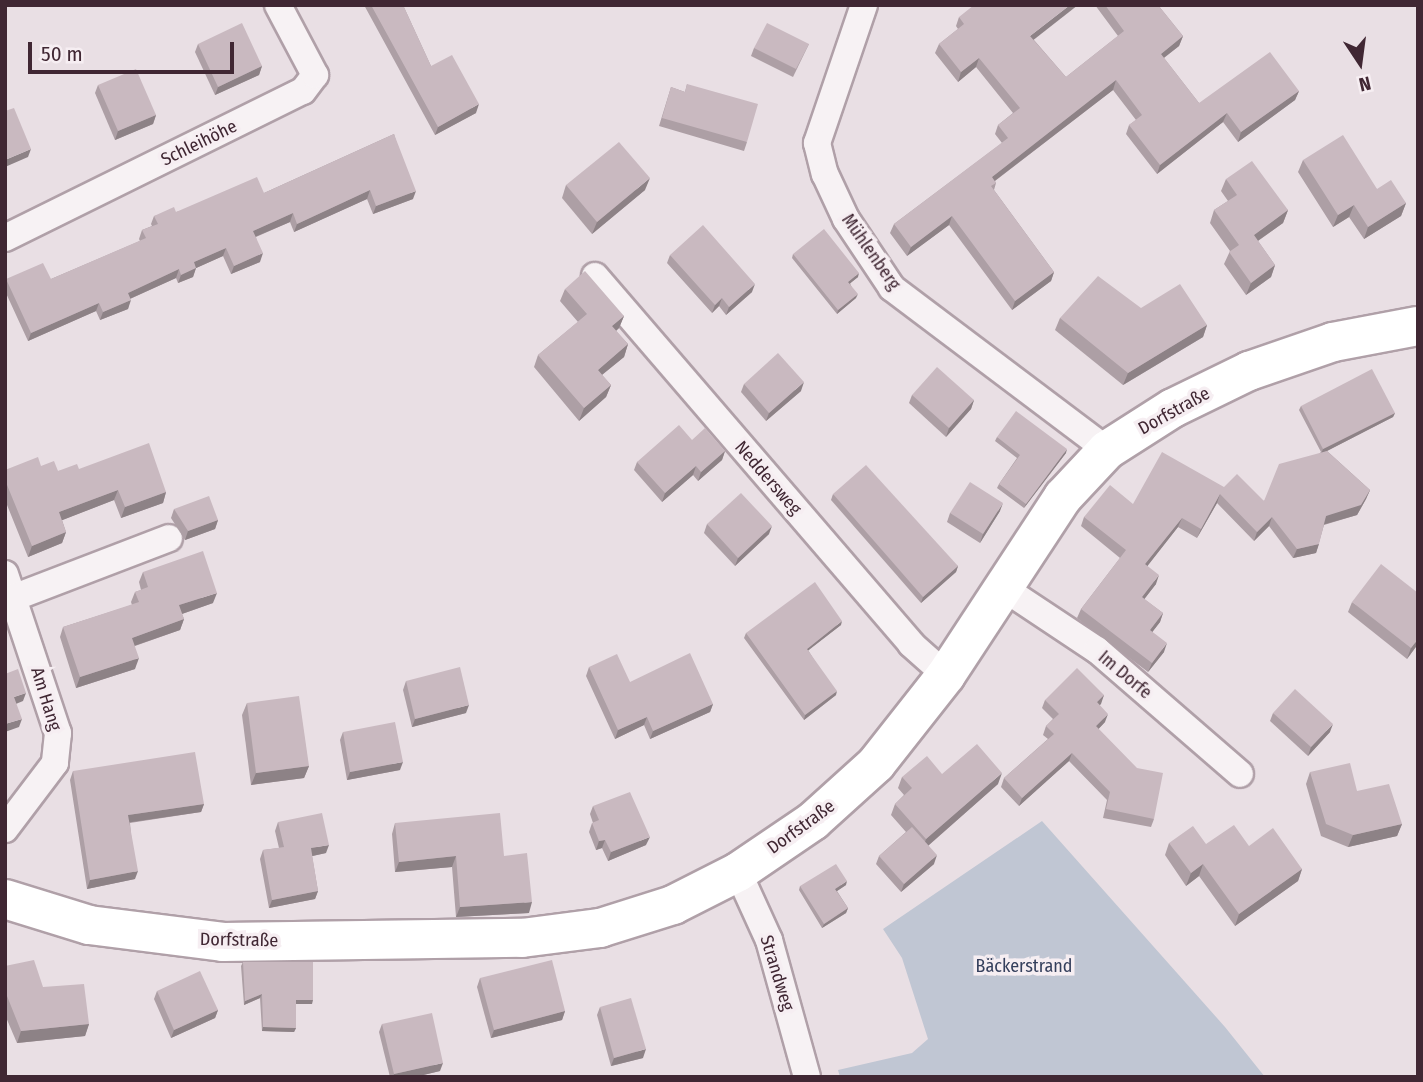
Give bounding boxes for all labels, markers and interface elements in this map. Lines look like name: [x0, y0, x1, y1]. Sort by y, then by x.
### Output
scale bar: [32, 28, 238, 72]
north arrow: [1325, 28, 1395, 98]
text: 50 m: [41, 41, 83, 67]
text: N: [1357, 71, 1373, 96]
street label: Schleihöhe: [158, 115, 240, 171]
street label: Mühlenberg: [837, 210, 905, 294]
street label: Dorfstraße: [1135, 383, 1213, 439]
street label: Neddersweg: [730, 437, 806, 519]
street label: Im Dorfe: [1094, 646, 1156, 704]
street label: Am Hang: [26, 665, 66, 733]
street label: Dorfstraße: [763, 795, 839, 859]
street label: Dorfstraße: [200, 929, 278, 951]
street label: Strandweg: [755, 933, 799, 1013]
park label: Bäckerstrand: [976, 955, 1072, 977]

